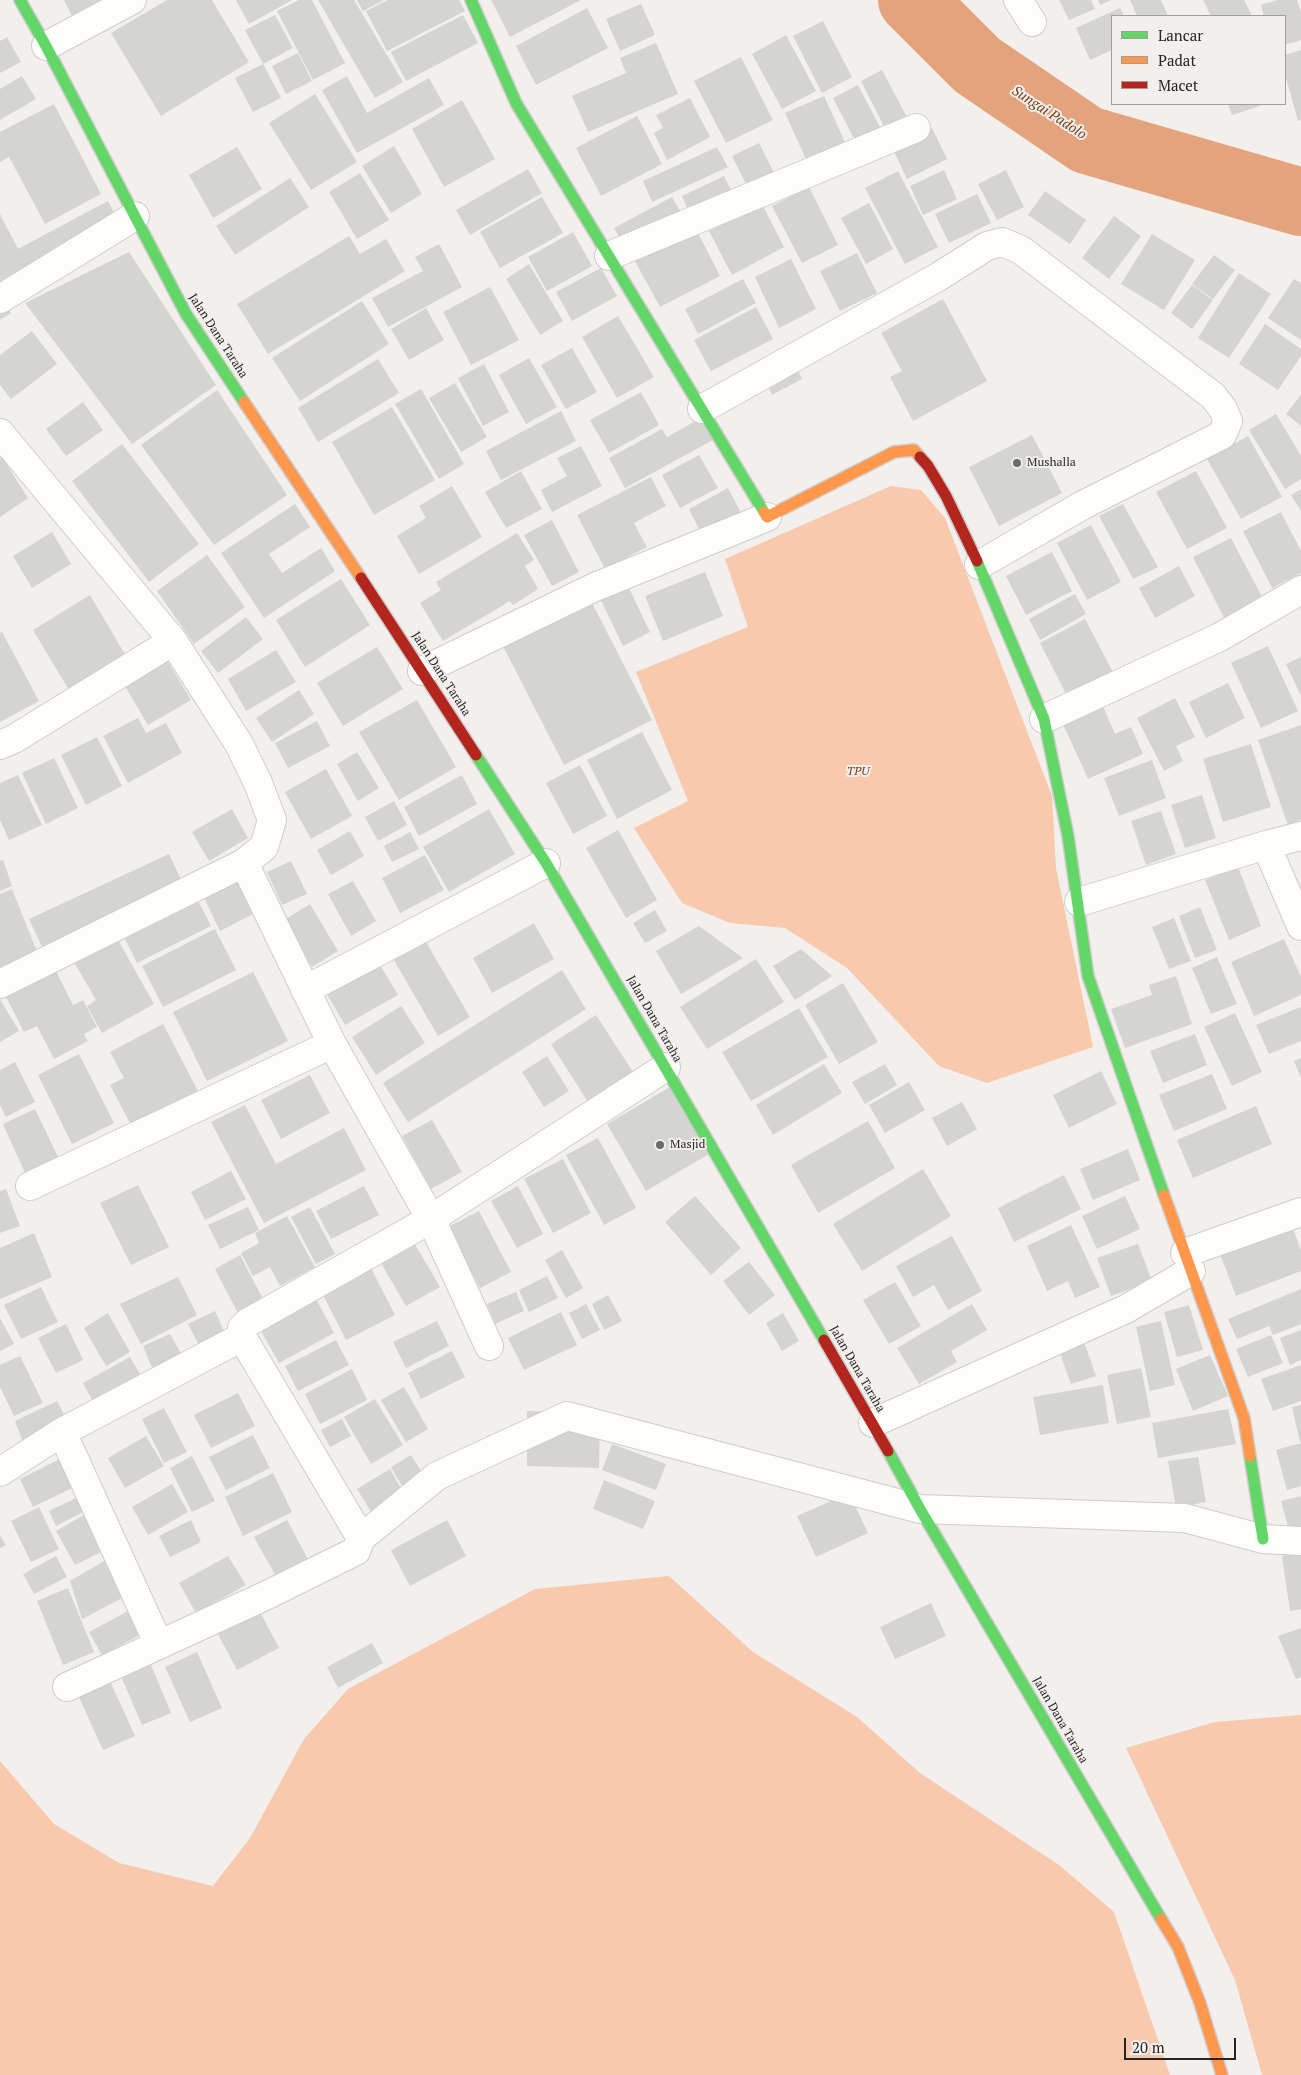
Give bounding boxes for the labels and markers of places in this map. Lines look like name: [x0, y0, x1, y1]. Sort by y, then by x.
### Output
place label: Mushalla: [1027, 456, 1076, 470]
marker: Mushalla: [1011, 457, 1023, 469]
place label: Masjid: [670, 1138, 705, 1152]
marker: Masjid: [654, 1139, 666, 1151]

